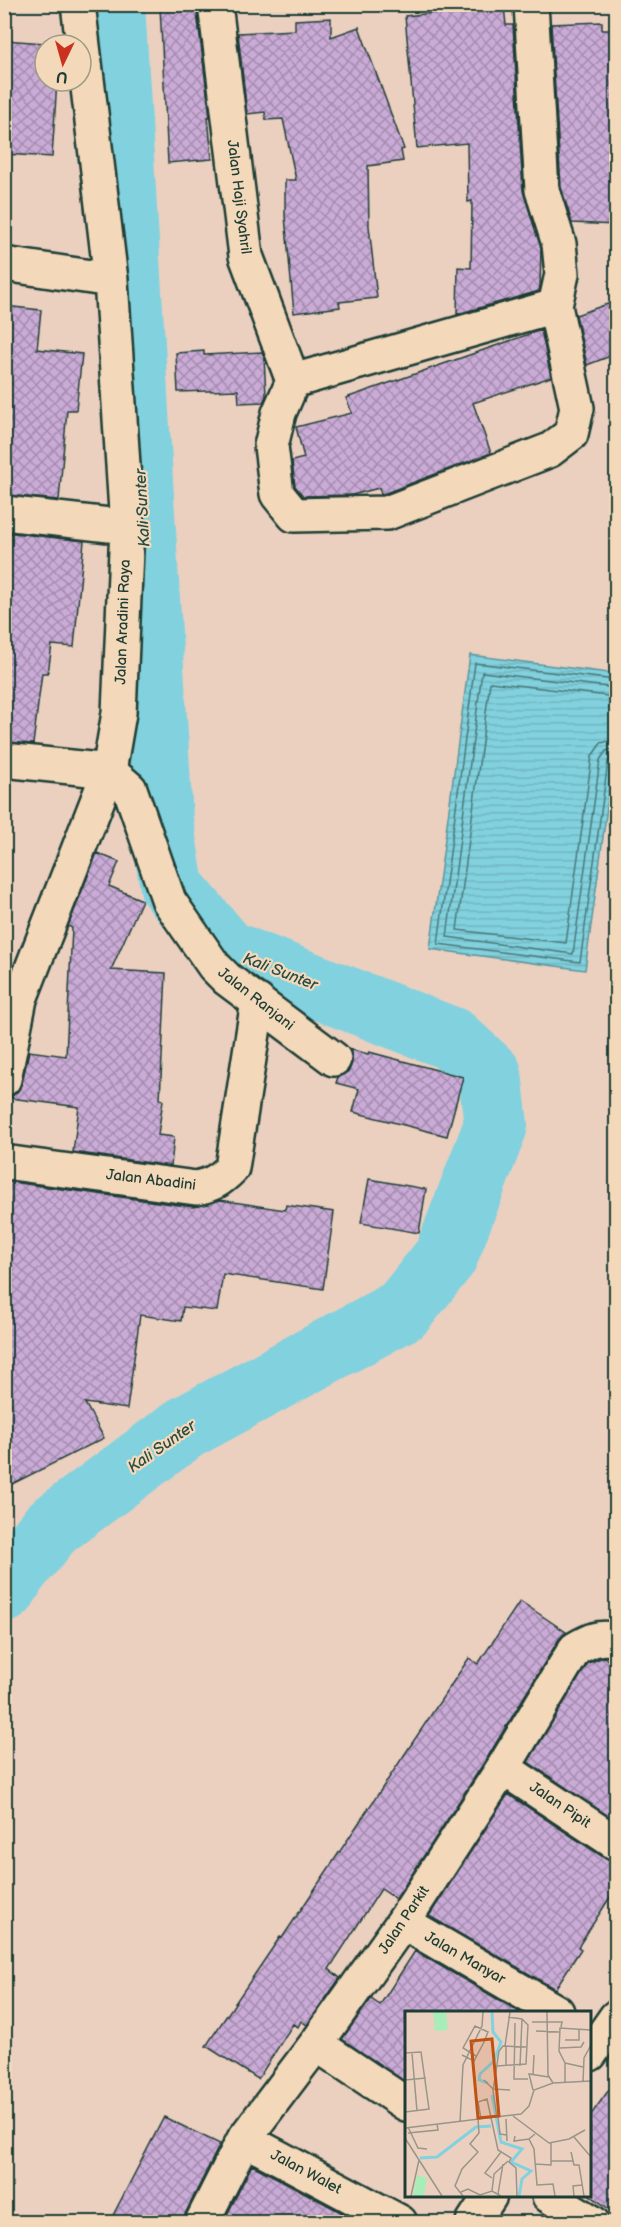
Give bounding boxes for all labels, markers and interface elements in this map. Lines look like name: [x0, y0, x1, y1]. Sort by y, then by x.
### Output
north arrow: [33, 33, 93, 93]
text: U: [55, 66, 68, 86]
street label: Jalan Haji Syahril: [223, 139, 255, 255]
water label: Kali Sunter: [131, 467, 155, 548]
street label: Jalan Aradini Raya: [111, 559, 135, 685]
water label: Kali Sunter: [240, 949, 321, 995]
street label: Jalan Ranjani: [214, 963, 298, 1035]
street label: Jalan Abadini: [105, 1165, 197, 1195]
water label: Kali Sunter: [124, 1416, 201, 1477]
street label: Jalan Pipit: [526, 1778, 595, 1833]
street label: Jalan Parkit: [374, 1882, 434, 1958]
street label: Jalan Manyar: [421, 1927, 509, 1989]
inset map: [405, 2011, 591, 2197]
street label: Jalan Walet: [267, 2145, 345, 2199]

